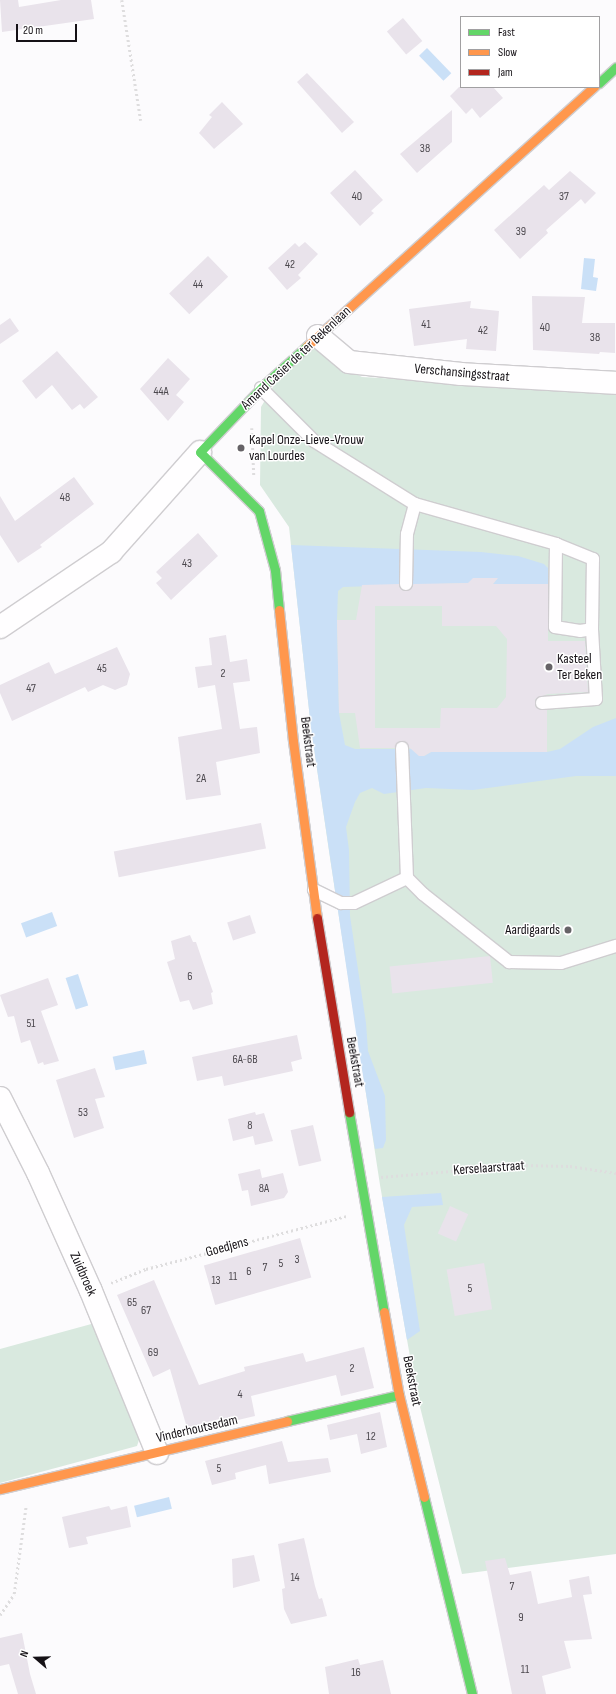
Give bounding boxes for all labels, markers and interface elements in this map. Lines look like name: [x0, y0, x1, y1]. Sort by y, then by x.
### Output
scale bar: [18, 16, 79, 42]
legend: [460, 16, 600, 88]
text: 20 m: [23, 23, 43, 38]
text: Fast: [498, 25, 515, 40]
text: Slow: [498, 45, 517, 60]
text: Jam: [498, 65, 513, 80]
house number: 38: [420, 142, 430, 156]
house number: 40: [352, 190, 362, 204]
house number: 37: [559, 190, 569, 204]
house number: 39: [516, 225, 526, 239]
house number: 42: [285, 258, 295, 272]
house number: 44: [193, 278, 203, 292]
street label: Amand Casier de ter Bekenlaan: [238, 303, 354, 413]
house number: 41: [421, 318, 431, 332]
house number: 40: [540, 321, 550, 335]
house number: 42: [478, 324, 488, 338]
house number: 38: [590, 331, 600, 345]
street label: Verschansingsstraat: [414, 360, 510, 386]
house number: 44A: [153, 385, 169, 399]
place label: Kapel Onze-Lieve-Vrouw van Lourdes: [249, 432, 364, 464]
marker: Kapel Onze-Lieve-Vrouw van Lourdes: [236, 443, 246, 453]
house number: 48: [60, 491, 70, 505]
house number: 43: [182, 557, 192, 571]
place label: Kasteel Ter Beken: [557, 651, 602, 684]
house number: 45: [97, 662, 107, 676]
marker: Kasteel Ter Beken: [544, 662, 554, 672]
house number: 2: [221, 667, 225, 681]
house number: 47: [26, 682, 36, 696]
street label: Beekstraat: [297, 716, 319, 768]
house number: 2A: [196, 772, 206, 786]
place label: Aardigaards: [505, 922, 560, 938]
marker: Aardigaards: [563, 925, 573, 935]
house number: 6: [187, 970, 193, 984]
house number: 51: [26, 1017, 36, 1031]
street label: Beekstraat: [342, 1036, 368, 1088]
house number: 6A-6B: [232, 1053, 258, 1067]
house number: 53: [78, 1106, 88, 1120]
house number: 8: [247, 1119, 253, 1133]
street label: Kerselaarstraat: [453, 1157, 525, 1179]
house number: 8A: [259, 1182, 269, 1196]
street label: Goedjens: [204, 1233, 250, 1261]
street label: Zuidbroek: [66, 1249, 100, 1299]
house number: 3: [294, 1253, 300, 1267]
house number: 5: [279, 1257, 283, 1271]
house number: 7: [263, 1261, 267, 1275]
house number: 6: [246, 1265, 252, 1279]
house number: 11: [229, 1270, 237, 1284]
house number: 13: [211, 1274, 221, 1288]
house number: 5: [468, 1282, 472, 1296]
house number: 65: [127, 1296, 137, 1310]
house number: 67: [141, 1304, 151, 1318]
house number: 69: [148, 1346, 158, 1360]
street label: Beekstraat: [399, 1354, 425, 1408]
house number: 2: [350, 1362, 354, 1376]
house number: 4: [237, 1388, 243, 1402]
street label: Vinderhoutsedam: [155, 1411, 239, 1447]
house number: 12: [366, 1430, 376, 1444]
house number: 5: [217, 1462, 221, 1476]
house number: 14: [290, 1571, 300, 1585]
house number: 7: [510, 1580, 514, 1594]
house number: 9: [518, 1611, 524, 1625]
north arrow: [16, 1638, 56, 1678]
text: N: [17, 1649, 31, 1659]
house number: 11: [521, 1663, 529, 1677]
house number: 16: [351, 1666, 361, 1680]

